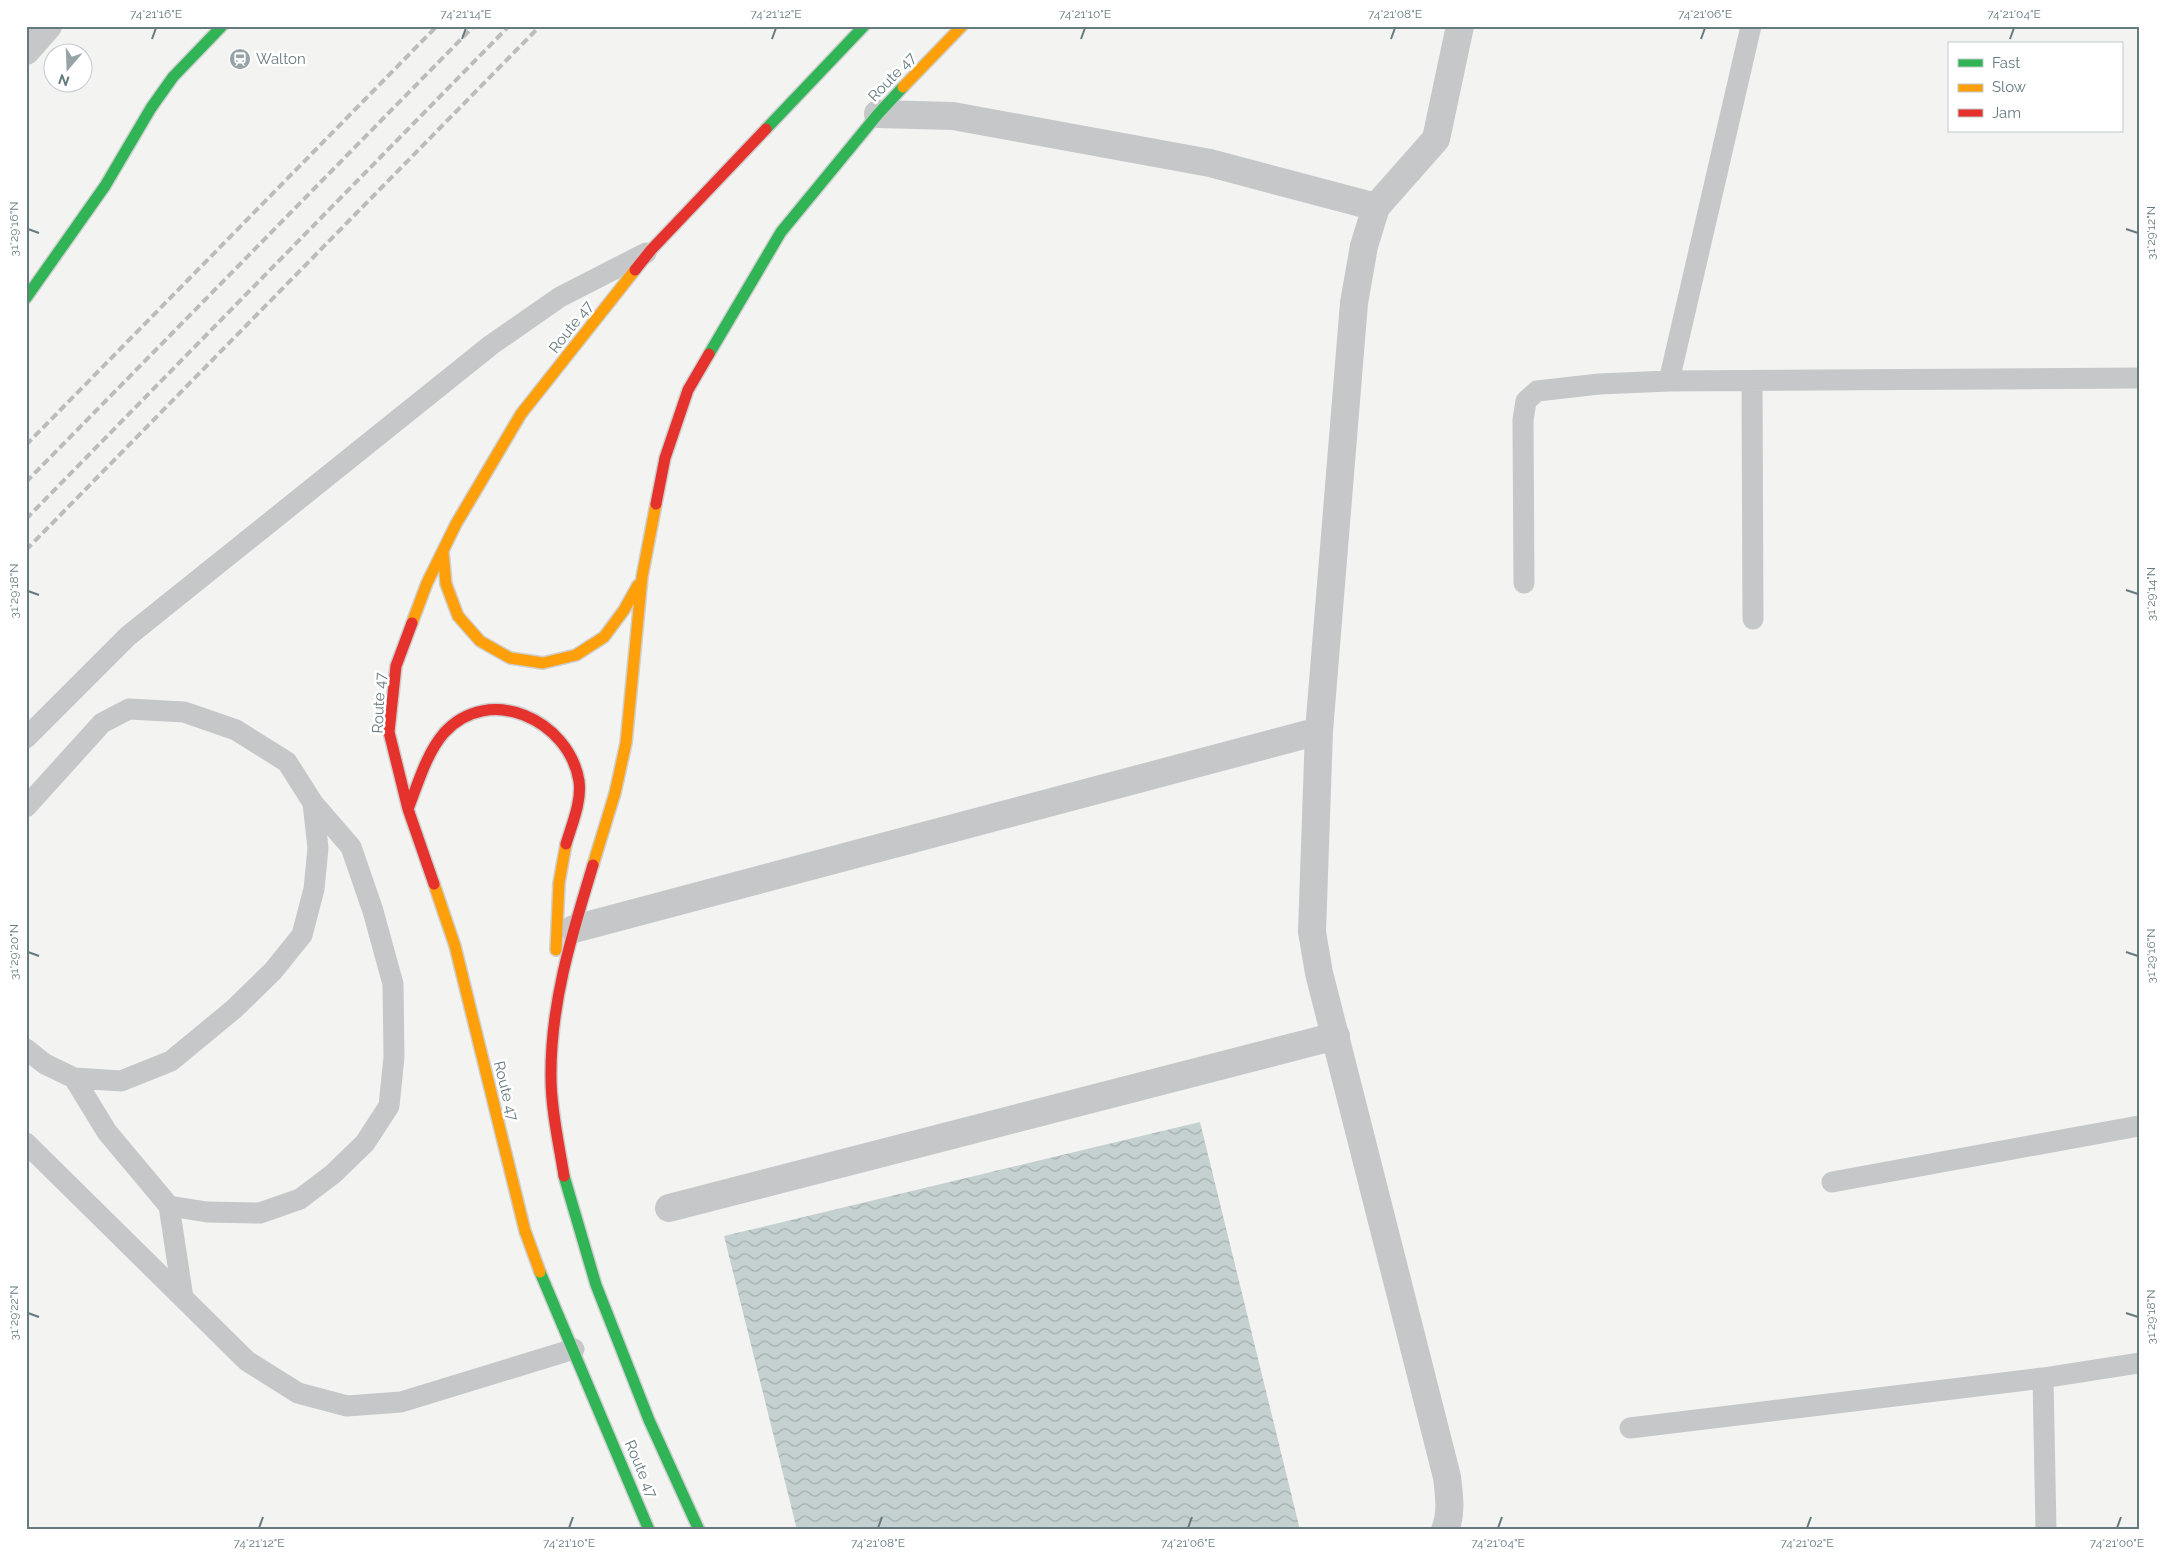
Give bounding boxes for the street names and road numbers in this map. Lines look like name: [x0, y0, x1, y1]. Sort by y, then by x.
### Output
street label: Route 47: [864, 49, 920, 105]
street label: Route 47: [545, 297, 597, 357]
street label: Route 47: [368, 672, 390, 734]
street label: Route 47: [490, 1059, 522, 1123]
street label: Route 47: [621, 1437, 661, 1501]

